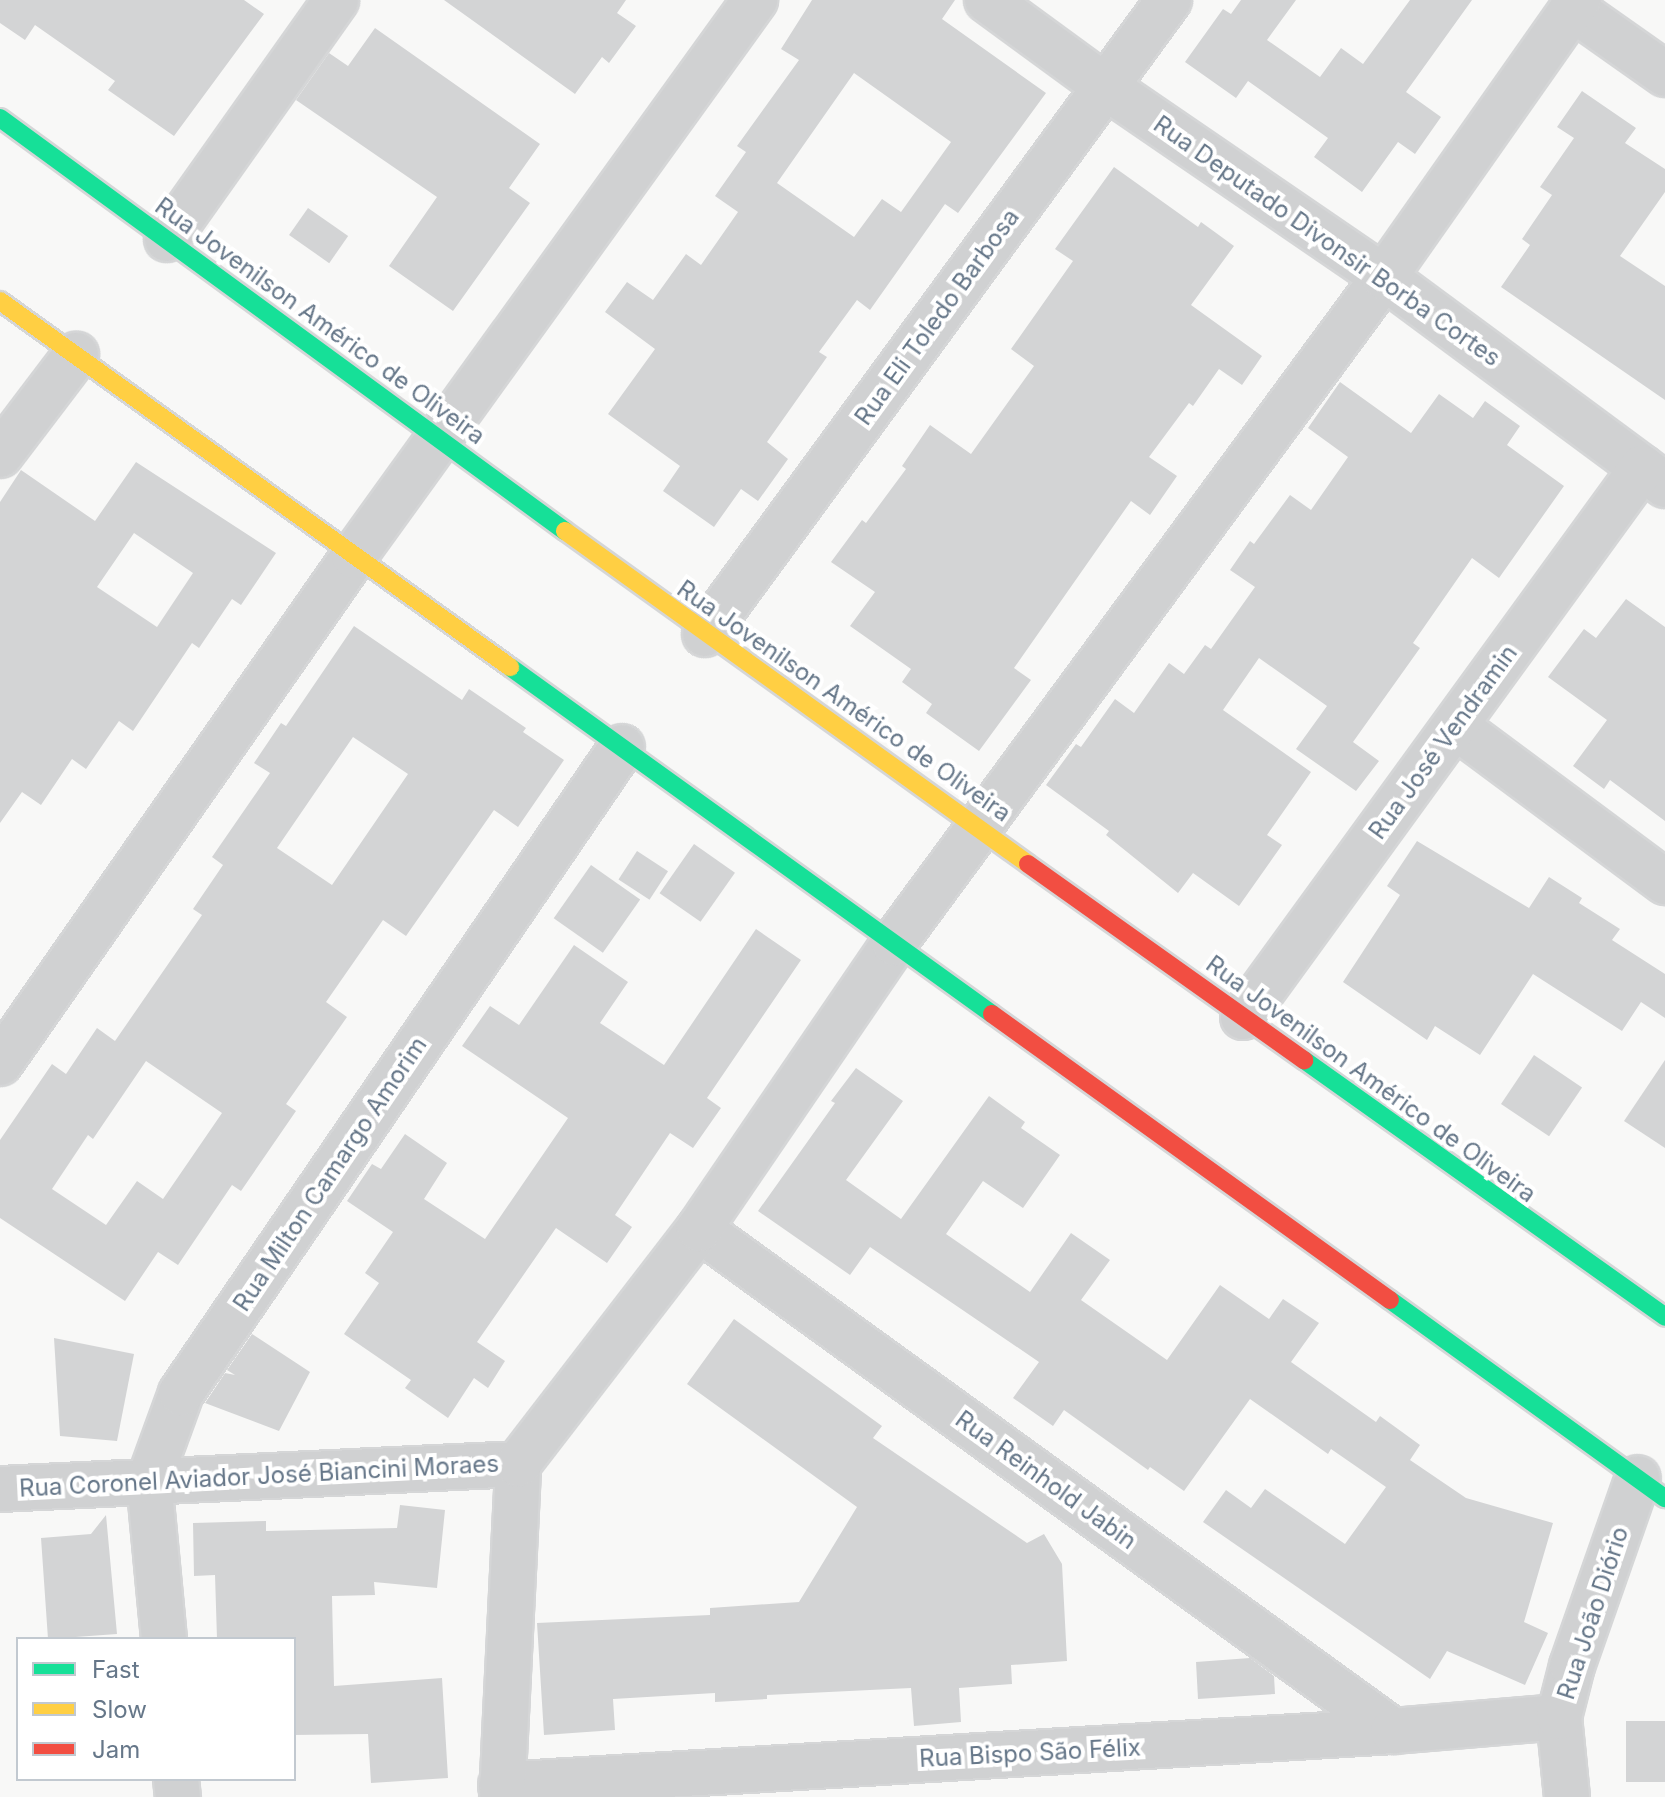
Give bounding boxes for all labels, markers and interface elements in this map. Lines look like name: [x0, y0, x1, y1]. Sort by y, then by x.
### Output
street label: Rua Deputado Divonsir Borba Cortes: [1148, 110, 1506, 372]
street label: Rua Jovenilson Américo de Oliveira: [149, 192, 491, 450]
street label: Rua Eli Toledo Barbosa: [849, 203, 1025, 431]
street label: Rua Jovenilson Américo de Oliveira: [672, 574, 1016, 828]
street label: Rua José Vendramin: [1363, 639, 1523, 845]
street label: Rua Jovenilson Américo de Oliveira: [1200, 950, 1542, 1208]
street label: Rua Milton Camargo Amorim: [227, 1031, 433, 1317]
street label: Rua Reinhold Jabin: [950, 1405, 1142, 1555]
street label: Rua Coronel Aviador José Biancini Moraes: [18, 1449, 500, 1503]
street label: Rua João Diório: [1552, 1523, 1634, 1703]
legend: [16, 1637, 296, 1781]
text: Fast: [92, 1655, 140, 1684]
text: Slow: [92, 1695, 147, 1724]
street label: Rua Bispo São Félix: [918, 1733, 1142, 1773]
text: Jam: [92, 1735, 140, 1764]

